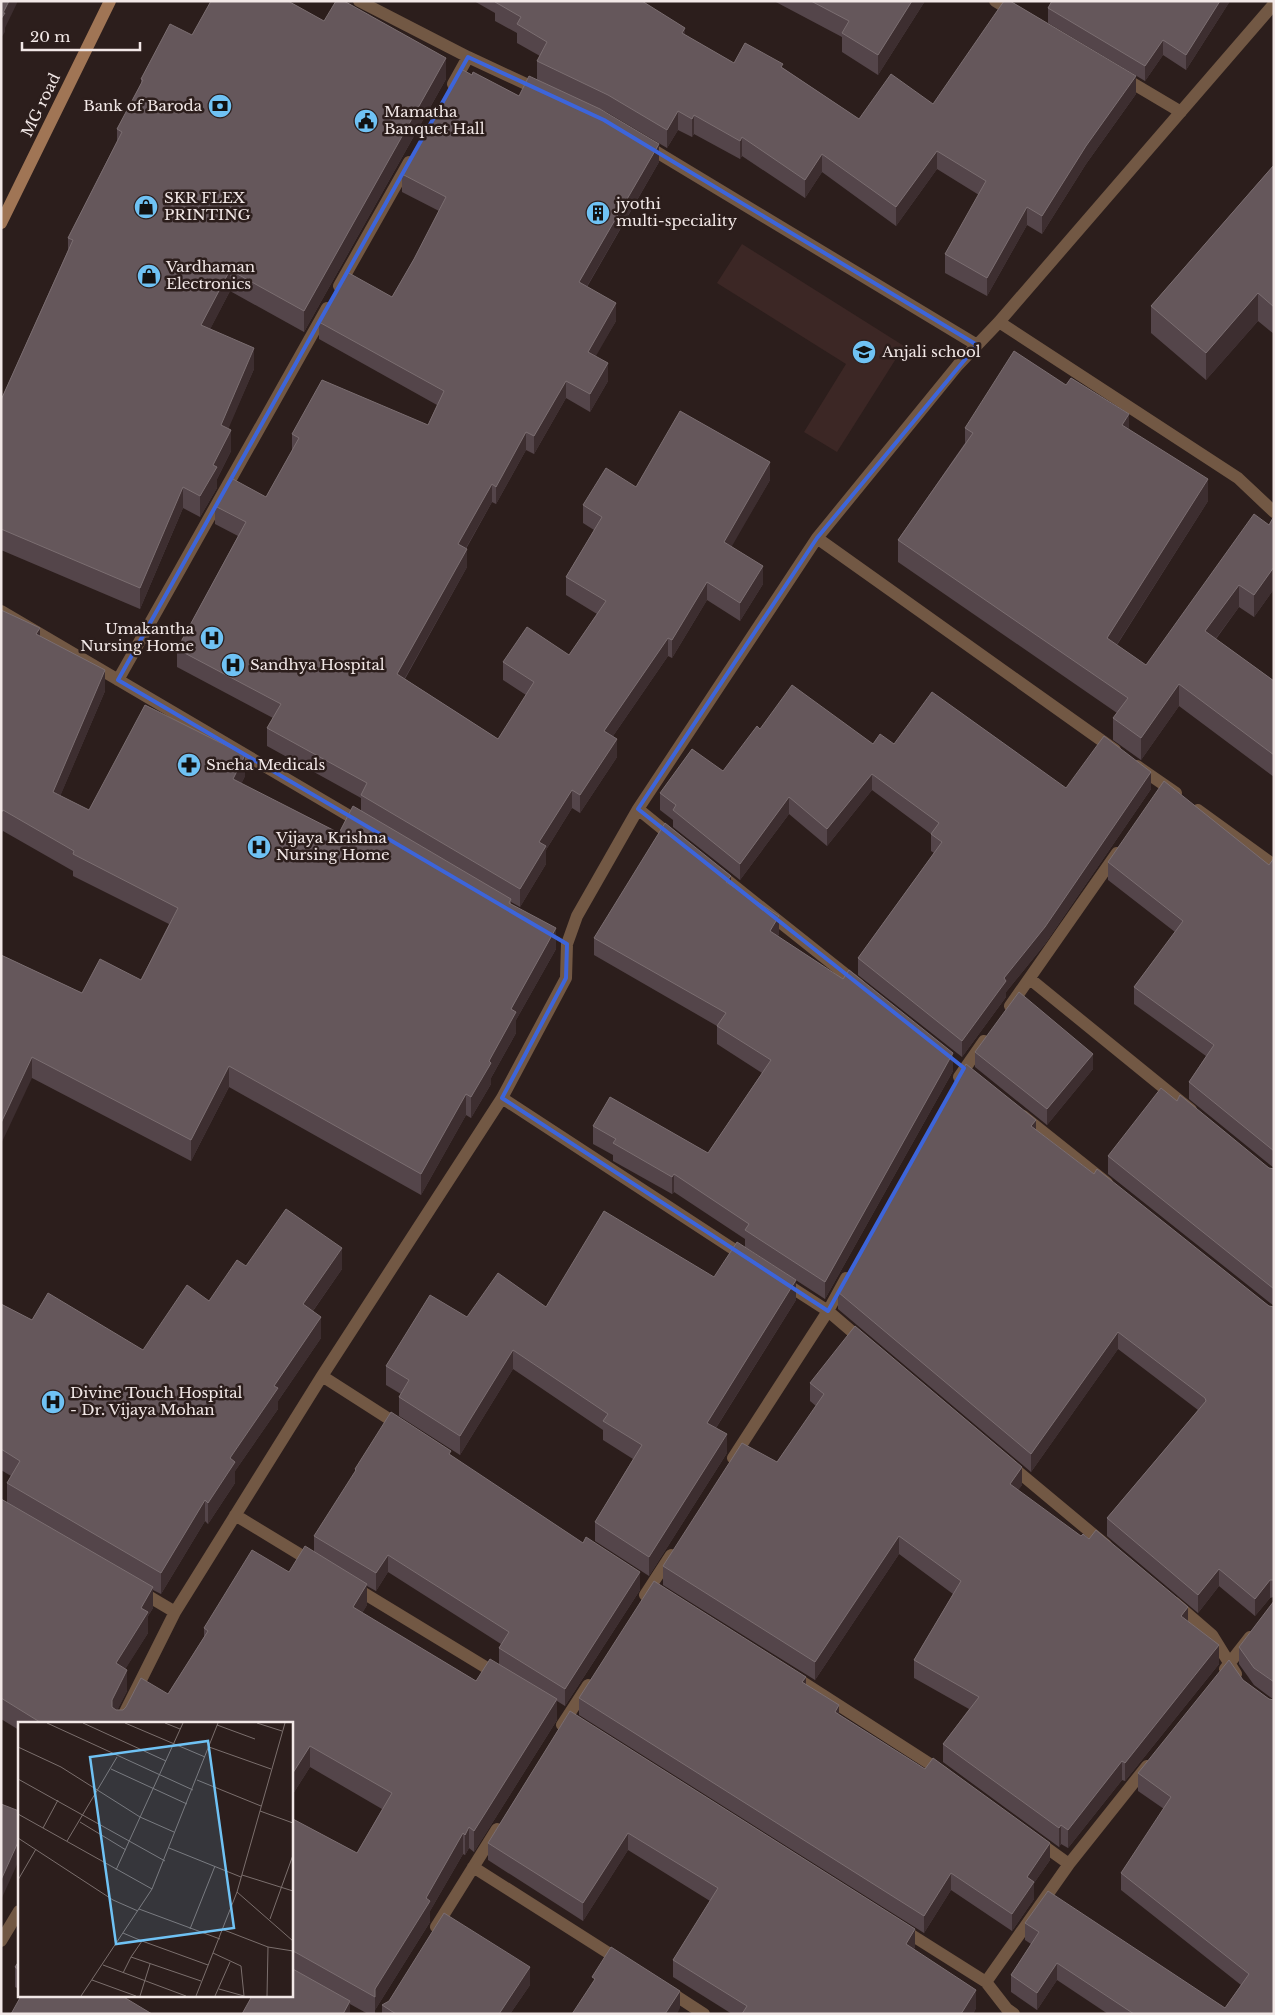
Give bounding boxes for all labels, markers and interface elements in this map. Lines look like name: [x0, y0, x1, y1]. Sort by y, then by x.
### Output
scale bar: [22, 20, 140, 52]
text: 20 m: [30, 27, 70, 46]
street label: MG road: [17, 70, 64, 140]
bank icon: Bank of Baroda: [207, 93, 233, 119]
place label: Bank of Baroda: [83, 96, 203, 115]
place label: Mamatha Banquet Hall: [384, 102, 485, 138]
public building icon: Mamatha Banquet Hall: [353, 108, 379, 134]
place label: SKR FLEX PRINTING: [164, 188, 251, 224]
shop icon: SKR FLEX PRINTING: [133, 194, 159, 220]
place label: jyothi multi-speciality: [613, 194, 737, 230]
building icon: jyothi multi-speciality: [585, 200, 611, 226]
place label: Vardhaman Electronics: [165, 257, 255, 293]
shop icon: Vardhaman Electronics: [136, 263, 162, 289]
school or university icon: Anjali school: [851, 339, 877, 365]
place label: Anjali school: [881, 342, 981, 361]
place label: Umakantha Nursing Home: [80, 619, 195, 655]
hospital icon: Umakantha Nursing Home: [199, 625, 225, 651]
hospital icon: Sandhya Hospital: [220, 652, 246, 678]
place label: Sandhya Hospital: [250, 655, 385, 674]
pharmacy icon: Sneha Medicals: [176, 752, 202, 778]
place label: Sneha Medicals: [206, 755, 325, 774]
place label: Vijaya Krishna Nursing Home: [275, 828, 390, 864]
hospital icon: Vijaya Krishna Nursing Home: [246, 834, 272, 860]
place label: Divine Touch Hospital - Dr. Vijaya Mohan: [70, 1383, 243, 1419]
hospital icon: Divine Touch Hospital - Dr. Vijaya Mohan: [40, 1389, 66, 1415]
inset map: [18, 1722, 292, 1998]

